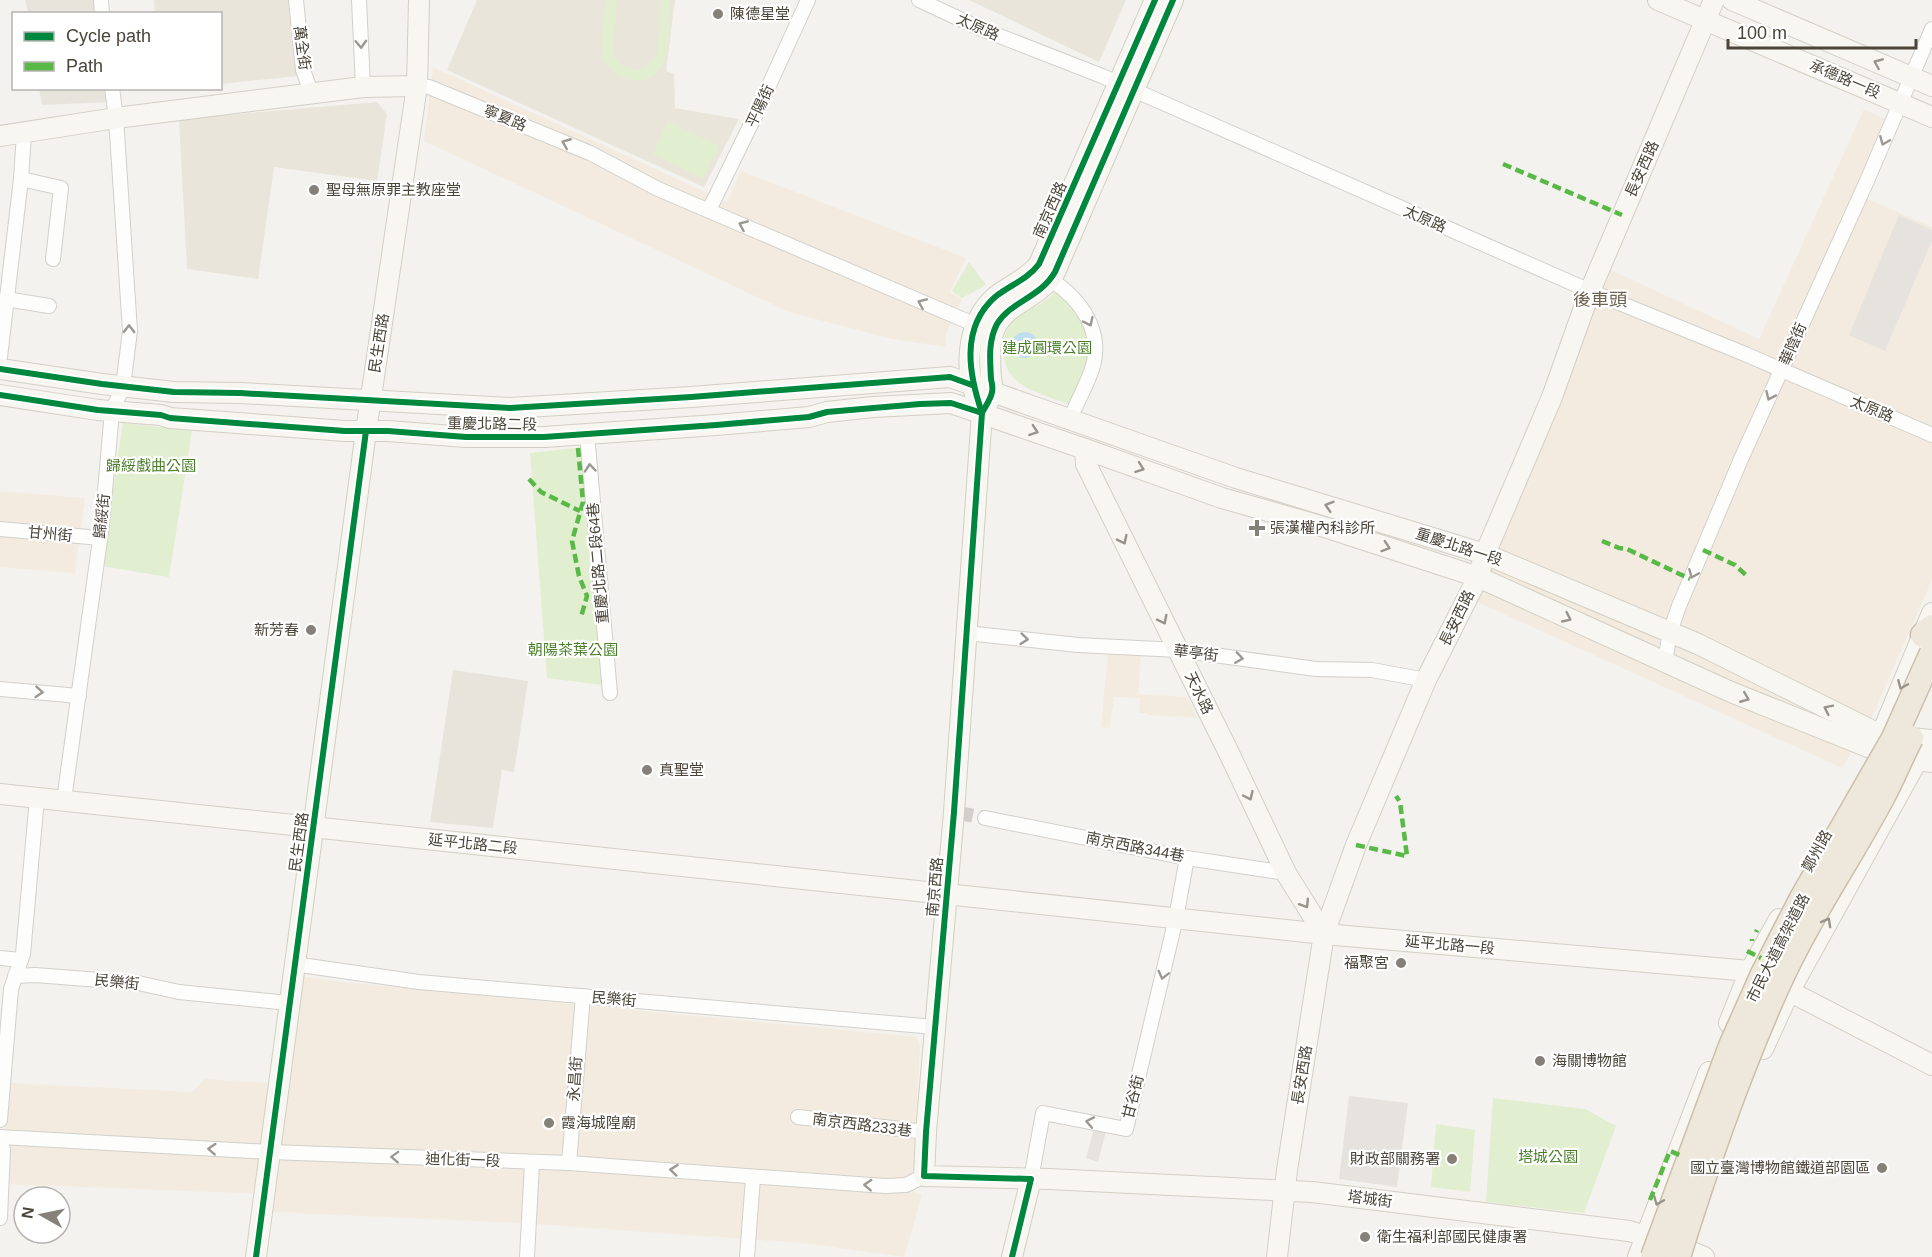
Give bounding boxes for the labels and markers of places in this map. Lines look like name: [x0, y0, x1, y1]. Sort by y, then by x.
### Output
place label: 陳德星堂: [730, 5, 790, 22]
marker: 陳德星堂: [711, 7, 725, 21]
place label: 聖母無原罪主教座堂: [326, 181, 461, 198]
marker: 聖母無原罪主教座堂: [307, 183, 321, 197]
marker: 張漢權內科診所: [1248, 519, 1266, 537]
place label: 張漢權內科診所: [1270, 519, 1375, 536]
place label: 新芳春: [254, 621, 299, 638]
marker: 新芳春: [304, 623, 318, 637]
place label: 真聖堂: [659, 761, 704, 778]
marker: 真聖堂: [640, 763, 654, 777]
place label: 福聚宮: [1344, 954, 1389, 971]
marker: 福聚宮: [1394, 956, 1408, 970]
place label: 海關博物館: [1552, 1052, 1627, 1069]
marker: 海關博物館: [1533, 1054, 1547, 1068]
place label: 霞海城隍廟: [561, 1114, 636, 1131]
marker: 霞海城隍廟: [542, 1116, 556, 1130]
place label: 財政部關務署: [1350, 1150, 1440, 1167]
marker: 財政部關務署: [1445, 1152, 1459, 1166]
place label: 國立臺灣博物館鐵道部園區: [1690, 1159, 1870, 1176]
marker: 國立臺灣博物館鐵道部園區: [1875, 1161, 1889, 1175]
place label: 衛生福利部國民健康署: [1377, 1228, 1527, 1245]
marker: 衛生福利部國民健康署: [1358, 1230, 1372, 1244]

